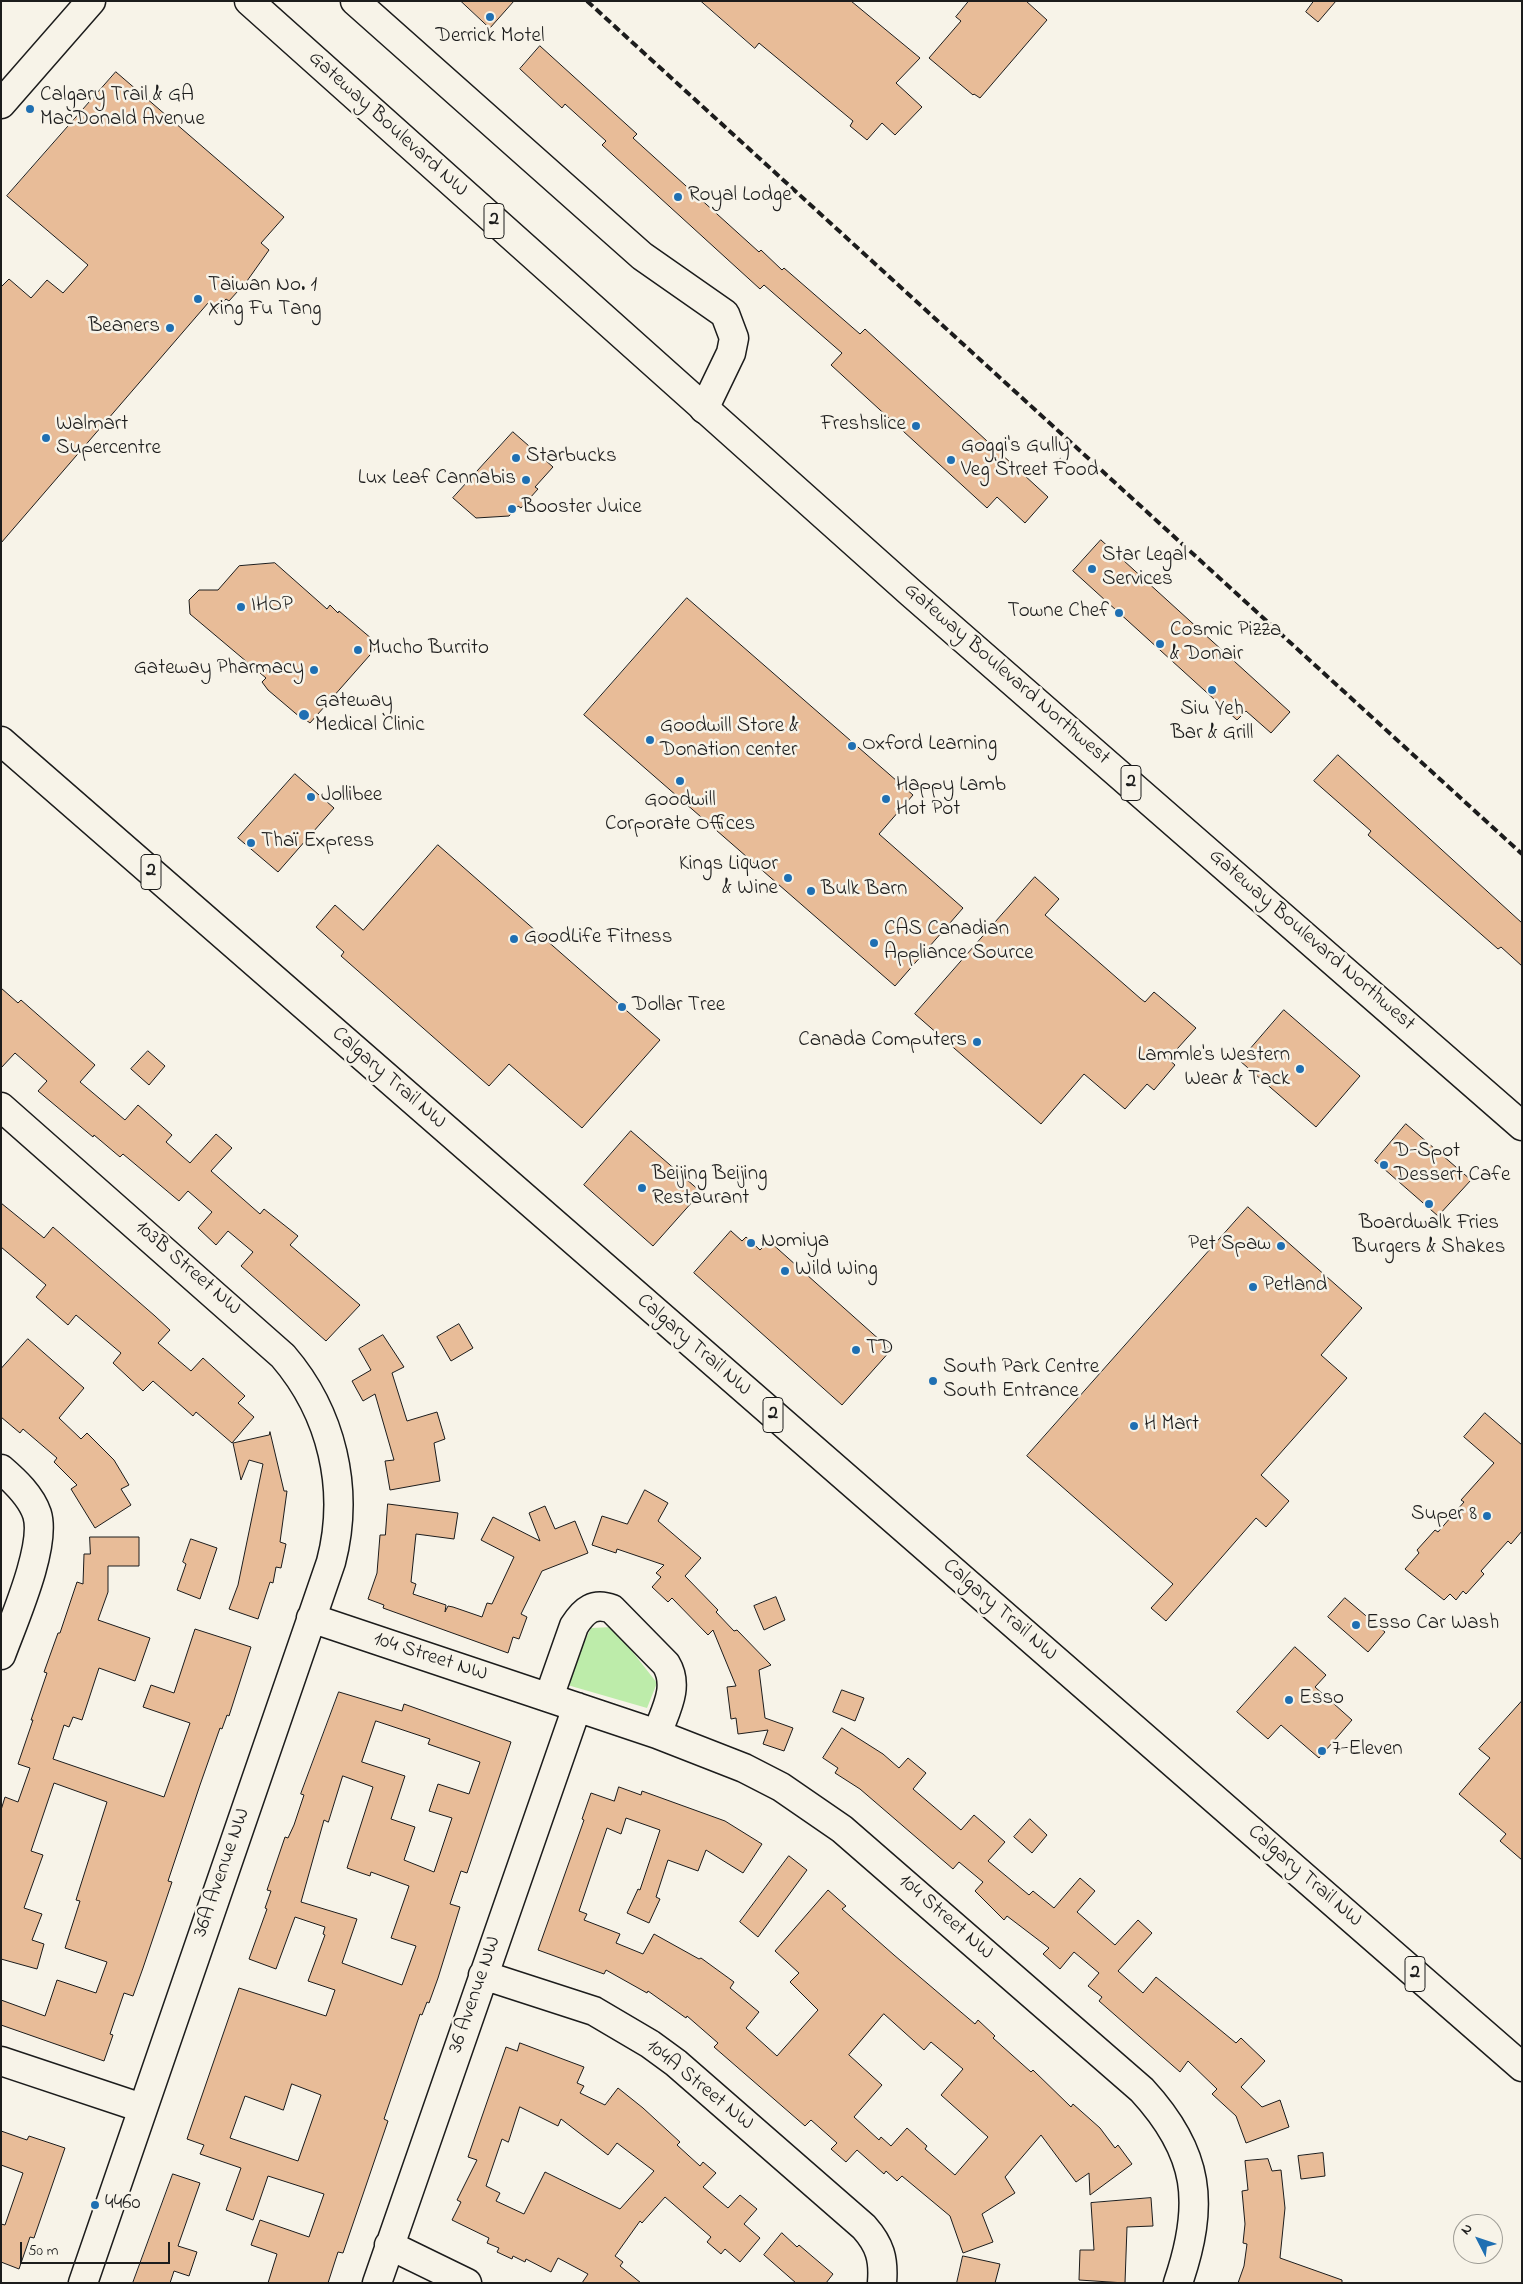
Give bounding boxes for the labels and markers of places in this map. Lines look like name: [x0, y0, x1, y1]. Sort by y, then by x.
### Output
marker: Derrick Motel: [484, 11, 496, 23]
place label: Derrick Motel: [435, 25, 545, 51]
place label: Calgary Trail & GA MacDonald Avenue: [40, 84, 205, 134]
marker: Calgary Trail & GA MacDonald Avenue: [24, 103, 36, 115]
place label: Royal Lodge: [688, 184, 792, 210]
marker: Royal Lodge: [672, 191, 684, 203]
place label: Taiwan No. 1 Xing Fu Tang: [208, 274, 321, 324]
marker: Taiwan No. 1 Xing Fu Tang: [192, 293, 204, 305]
place label: Beaners: [88, 315, 160, 341]
marker: Beaners: [164, 322, 176, 334]
place label: Walmart Supercentre: [56, 413, 161, 463]
place label: Freshslice: [821, 413, 906, 439]
marker: Freshslice: [910, 420, 922, 432]
marker: Walmart Supercentre: [40, 432, 52, 444]
place label: Goggi's Gully Veg Street Food: [961, 435, 1099, 485]
place label: Starbucks: [526, 445, 617, 471]
marker: Starbucks: [510, 452, 522, 464]
marker: Goggi's Gully Veg Street Food: [945, 454, 957, 466]
place label: Lux Leaf Cannabis: [358, 467, 516, 493]
marker: Lux Leaf Cannabis: [520, 474, 532, 486]
place label: Booster Juice: [522, 496, 642, 522]
marker: Booster Juice: [506, 503, 518, 515]
place label: Star Legal Services: [1102, 544, 1187, 594]
marker: Star Legal Services: [1086, 563, 1098, 575]
place label: IHOP: [251, 594, 293, 620]
place label: Towne Chef: [1007, 600, 1109, 626]
marker: IHOP: [235, 601, 247, 613]
marker: Towne Chef: [1113, 607, 1125, 619]
place label: Cosmic Pizza & Donair: [1170, 619, 1281, 669]
place label: Mucho Burrito: [368, 637, 489, 663]
marker: Cosmic Pizza & Donair: [1154, 638, 1166, 650]
marker: Mucho Burrito: [352, 644, 364, 656]
place label: Gateway Pharmacy: [134, 657, 304, 683]
marker: Gateway Pharmacy: [308, 664, 320, 676]
marker: Siu Yeh Bar & Grill: [1206, 684, 1218, 696]
place label: Gateway Medical Clinic: [315, 690, 424, 740]
place label: Siu Yeh Bar & Grill: [1171, 698, 1253, 748]
marker: Gateway Medical Clinic: [297, 708, 311, 722]
place label: Goodwill Store & Donation center: [660, 715, 799, 765]
place label: Oxford Learning: [862, 733, 997, 759]
marker: Goodwill Store & Donation center: [644, 734, 656, 746]
marker: Oxford Learning: [846, 740, 858, 752]
place label: Happy Lamb Hot Pot: [896, 774, 1006, 824]
marker: Goodwill Corporate Offices: [674, 775, 686, 787]
place label: Jollibee: [321, 784, 382, 810]
place label: Goodwill Corporate Offices: [605, 789, 755, 839]
marker: Jollibee: [305, 791, 317, 803]
marker: Happy Lamb Hot Pot: [880, 793, 892, 805]
place label: Thaï Express: [261, 830, 374, 856]
marker: Thaï Express: [245, 837, 257, 849]
place label: Kings Liquor & Wine: [679, 853, 778, 903]
marker: Kings Liquor & Wine: [782, 872, 794, 884]
place label: Bulk Barn: [821, 878, 907, 904]
marker: Bulk Barn: [805, 885, 817, 897]
place label: CAS Canadian Appliance Source: [884, 918, 1034, 968]
place label: GoodLife Fitness: [524, 926, 672, 952]
marker: GoodLife Fitness: [508, 933, 520, 945]
marker: CAS Canadian Appliance Source: [868, 937, 880, 949]
place label: Dollar Tree: [632, 994, 725, 1020]
marker: Dollar Tree: [616, 1001, 628, 1013]
place label: Canada Computers: [798, 1029, 967, 1055]
marker: Canada Computers: [971, 1036, 983, 1048]
place label: Lammle's Western Wear & Tack: [1138, 1044, 1290, 1094]
marker: Lammle's Western Wear & Tack: [1294, 1063, 1306, 1075]
place label: D-Spot Dessert Cafe: [1394, 1140, 1510, 1190]
marker: D-Spot Dessert Cafe: [1378, 1159, 1390, 1171]
place label: Beijing Beijing Restaurant: [652, 1163, 767, 1213]
marker: Beijing Beijing Restaurant: [636, 1182, 648, 1194]
marker: Boardwalk Fries Burgers & Shakes: [1423, 1198, 1435, 1210]
place label: Boardwalk Fries Burgers & Shakes: [1353, 1212, 1505, 1262]
place label: Nomiya: [761, 1230, 829, 1256]
place label: Pet Spaw: [1188, 1233, 1271, 1259]
marker: Nomiya: [745, 1237, 757, 1249]
marker: Pet Spaw: [1275, 1240, 1287, 1252]
place label: Wild Wing: [795, 1258, 878, 1284]
marker: Wild Wing: [779, 1265, 791, 1277]
place label: Petland: [1263, 1274, 1327, 1300]
marker: Petland: [1247, 1281, 1259, 1293]
place label: TD: [866, 1337, 893, 1363]
marker: TD: [850, 1344, 862, 1356]
place label: South Park Centre South Entrance: [943, 1356, 1099, 1406]
marker: South Park Centre South Entrance: [927, 1375, 939, 1387]
place label: H Mart: [1144, 1413, 1199, 1439]
marker: H Mart: [1128, 1420, 1140, 1432]
place label: Super 8: [1411, 1503, 1477, 1529]
marker: Super 8: [1481, 1510, 1493, 1522]
place label: Esso Car Wash: [1366, 1612, 1499, 1638]
marker: Esso Car Wash: [1350, 1619, 1362, 1631]
place label: Esso: [1299, 1687, 1344, 1713]
marker: Esso: [1283, 1694, 1295, 1706]
place label: 7-Eleven: [1332, 1738, 1403, 1764]
marker: 7-Eleven: [1316, 1745, 1328, 1757]
place label: 4460: [105, 2192, 141, 2218]
marker: 4460: [89, 2199, 101, 2211]

